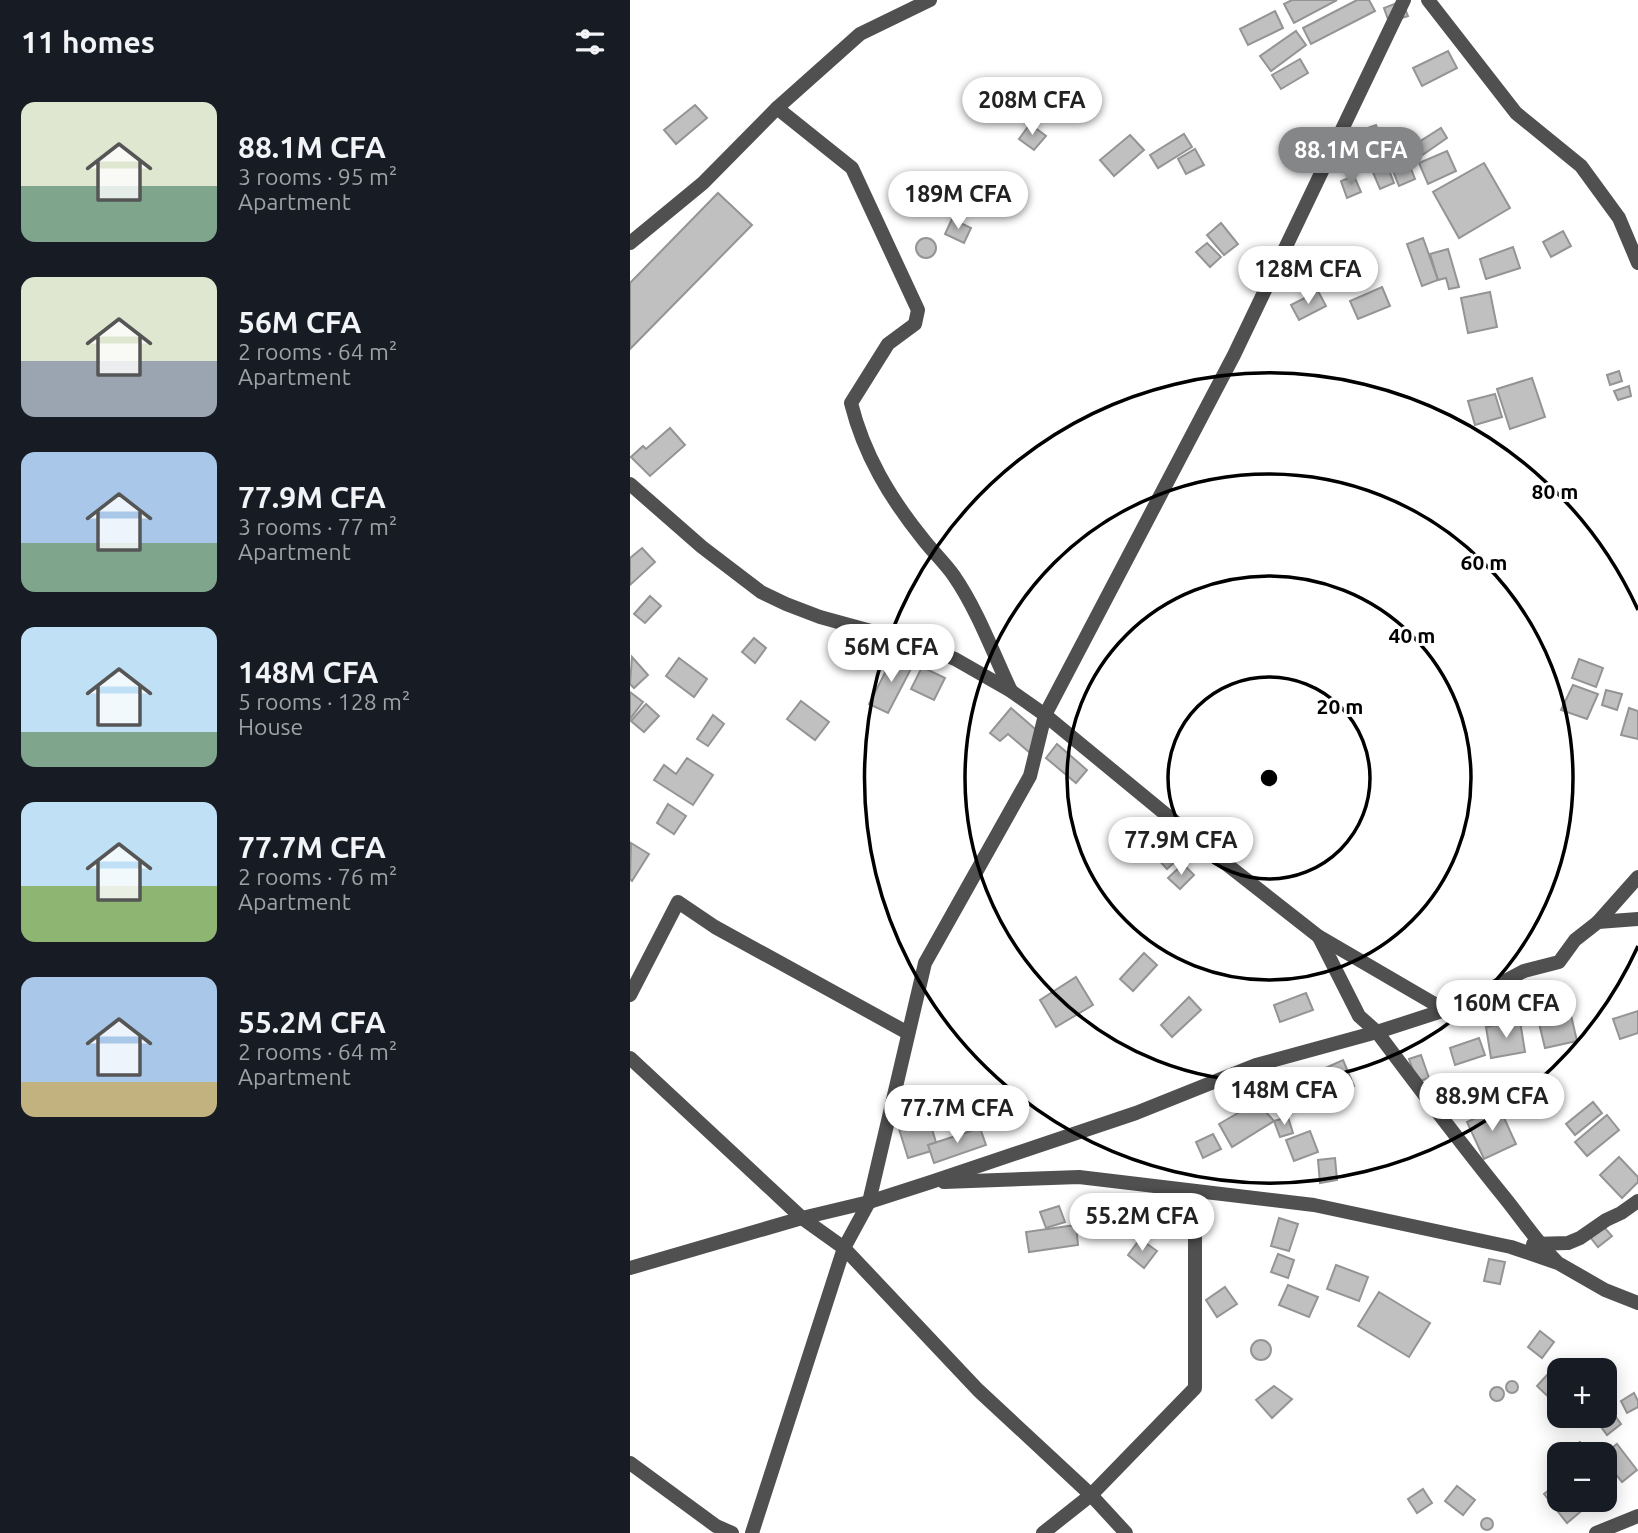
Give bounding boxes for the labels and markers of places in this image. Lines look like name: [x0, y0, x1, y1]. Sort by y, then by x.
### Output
pin: 208M CFA: [960, 78, 1104, 137]
pin: 88.1M CFA: [1271, 128, 1431, 187]
pin: 189M CFA: [886, 172, 1030, 231]
pin: 128M CFA: [1236, 246, 1380, 306]
pin: 56M CFA: [826, 624, 956, 684]
centre of rings: [1257, 766, 1281, 790]
pin: 77.9M CFA: [1101, 818, 1261, 877]
pin: 160M CFA: [1434, 981, 1578, 1040]
pin: 148M CFA: [1212, 1068, 1356, 1127]
pin: 88.9M CFA: [1412, 1074, 1572, 1133]
pin: 77.7M CFA: [877, 1086, 1037, 1145]
pin: 55.2M CFA: [1062, 1194, 1222, 1253]

